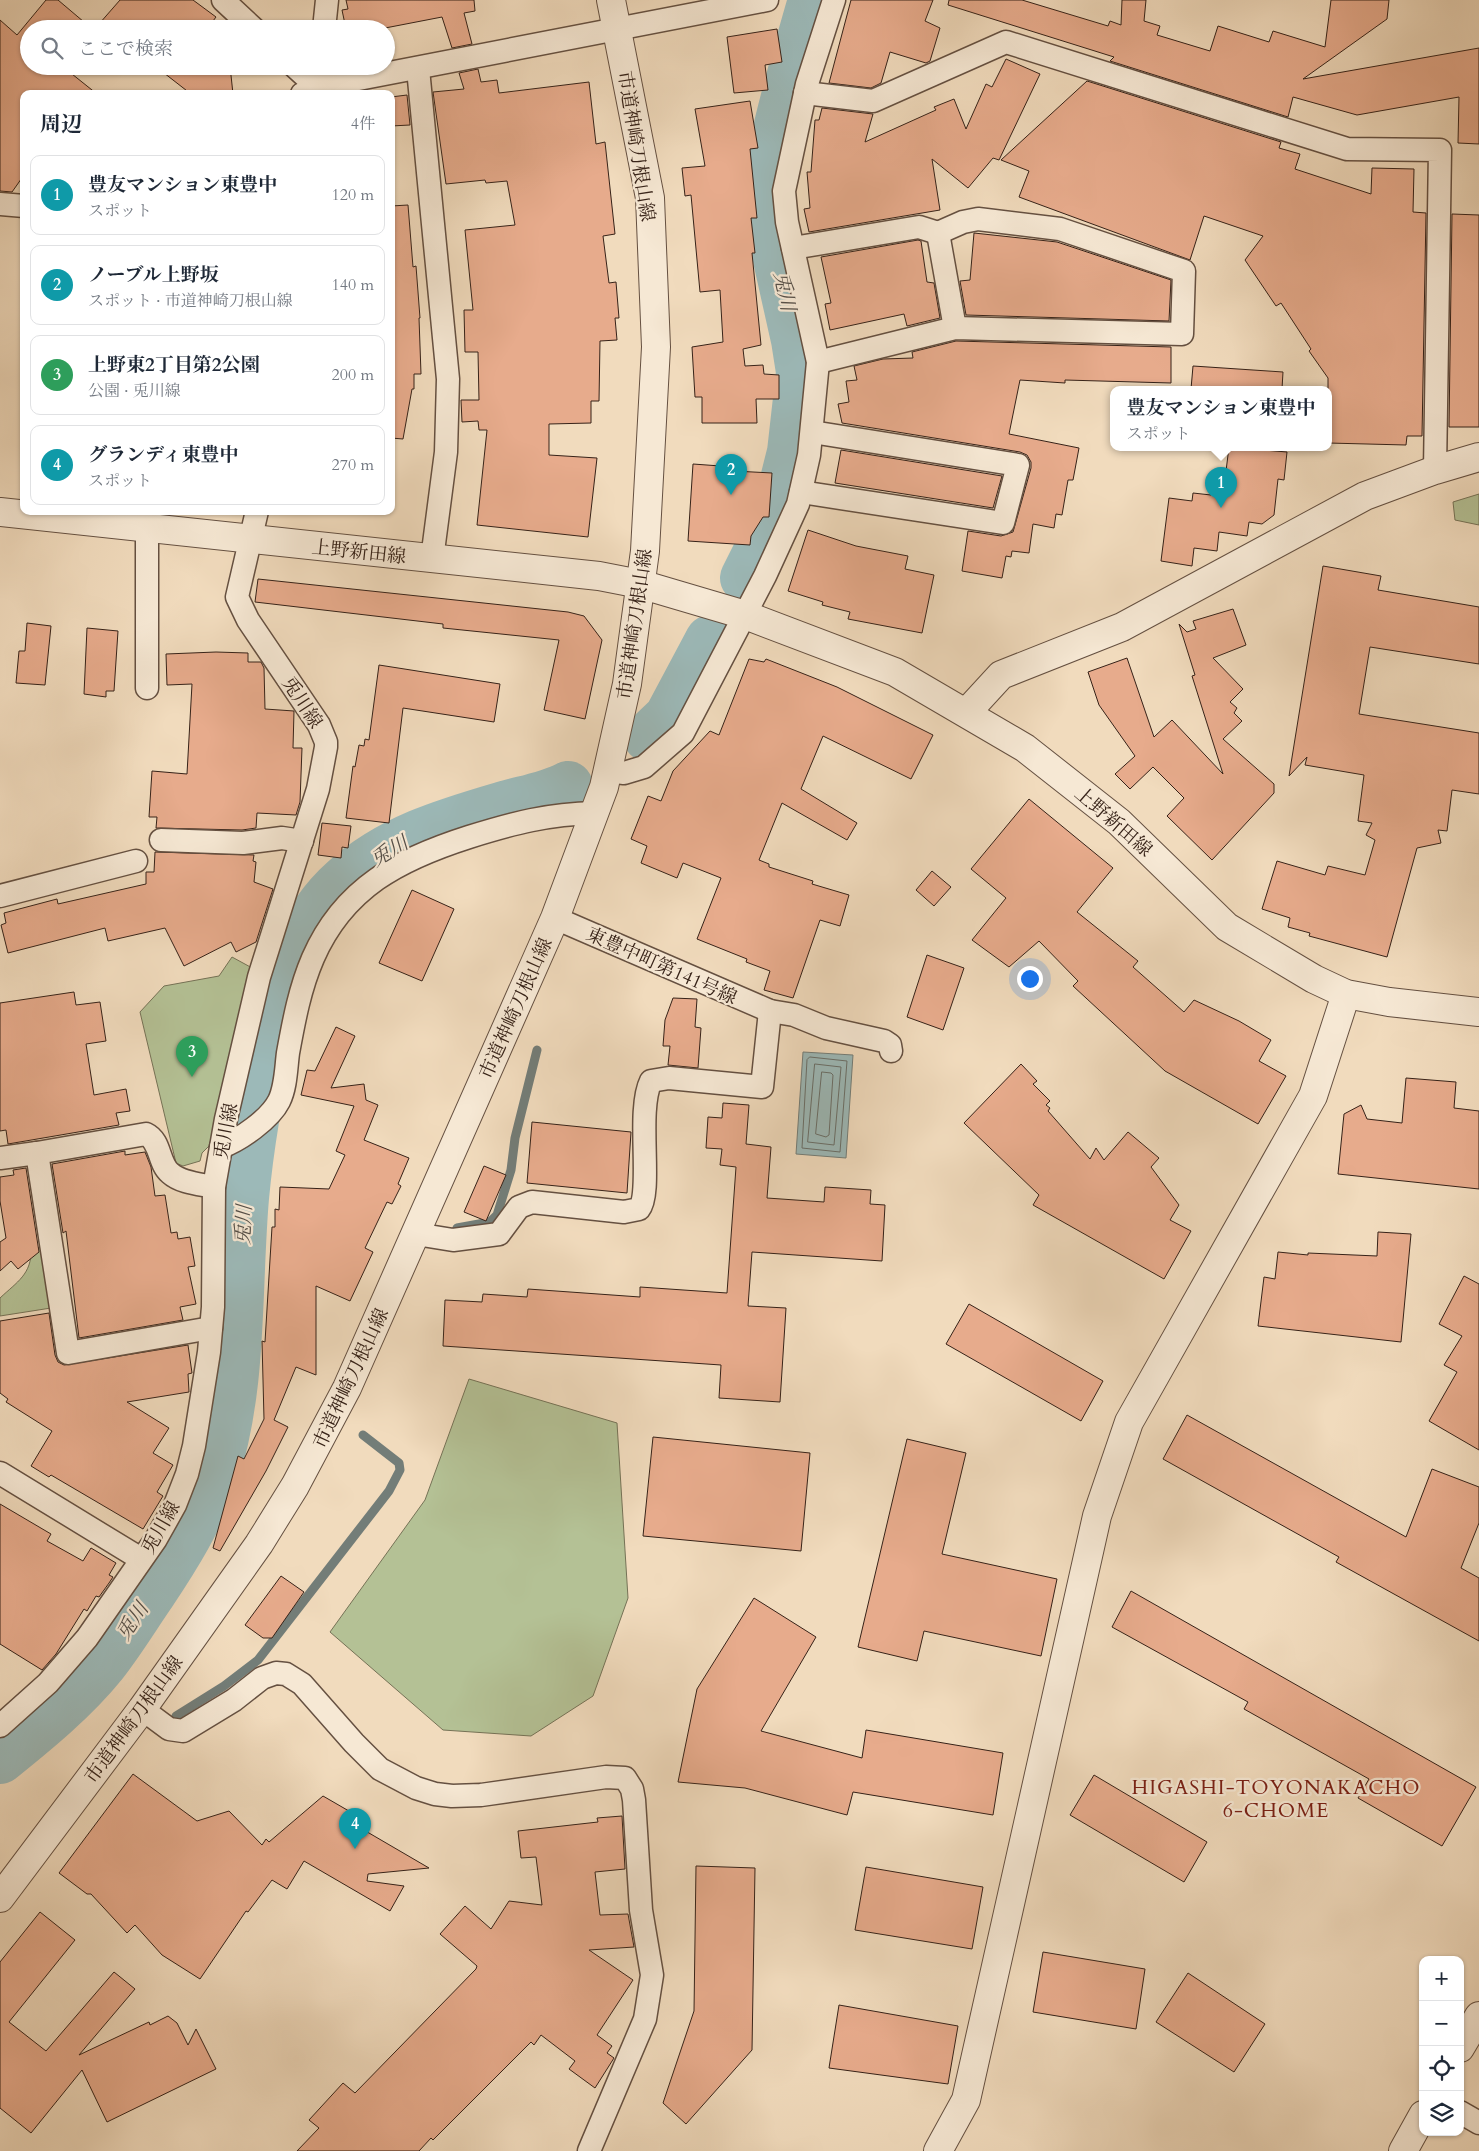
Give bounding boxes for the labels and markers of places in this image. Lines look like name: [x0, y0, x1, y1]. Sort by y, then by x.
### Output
pin: 2: [715, 454, 747, 495]
pin: 1: [1205, 467, 1237, 508]
pin: 3: [176, 1036, 208, 1077]
pin: 4: [339, 1808, 371, 1849]

